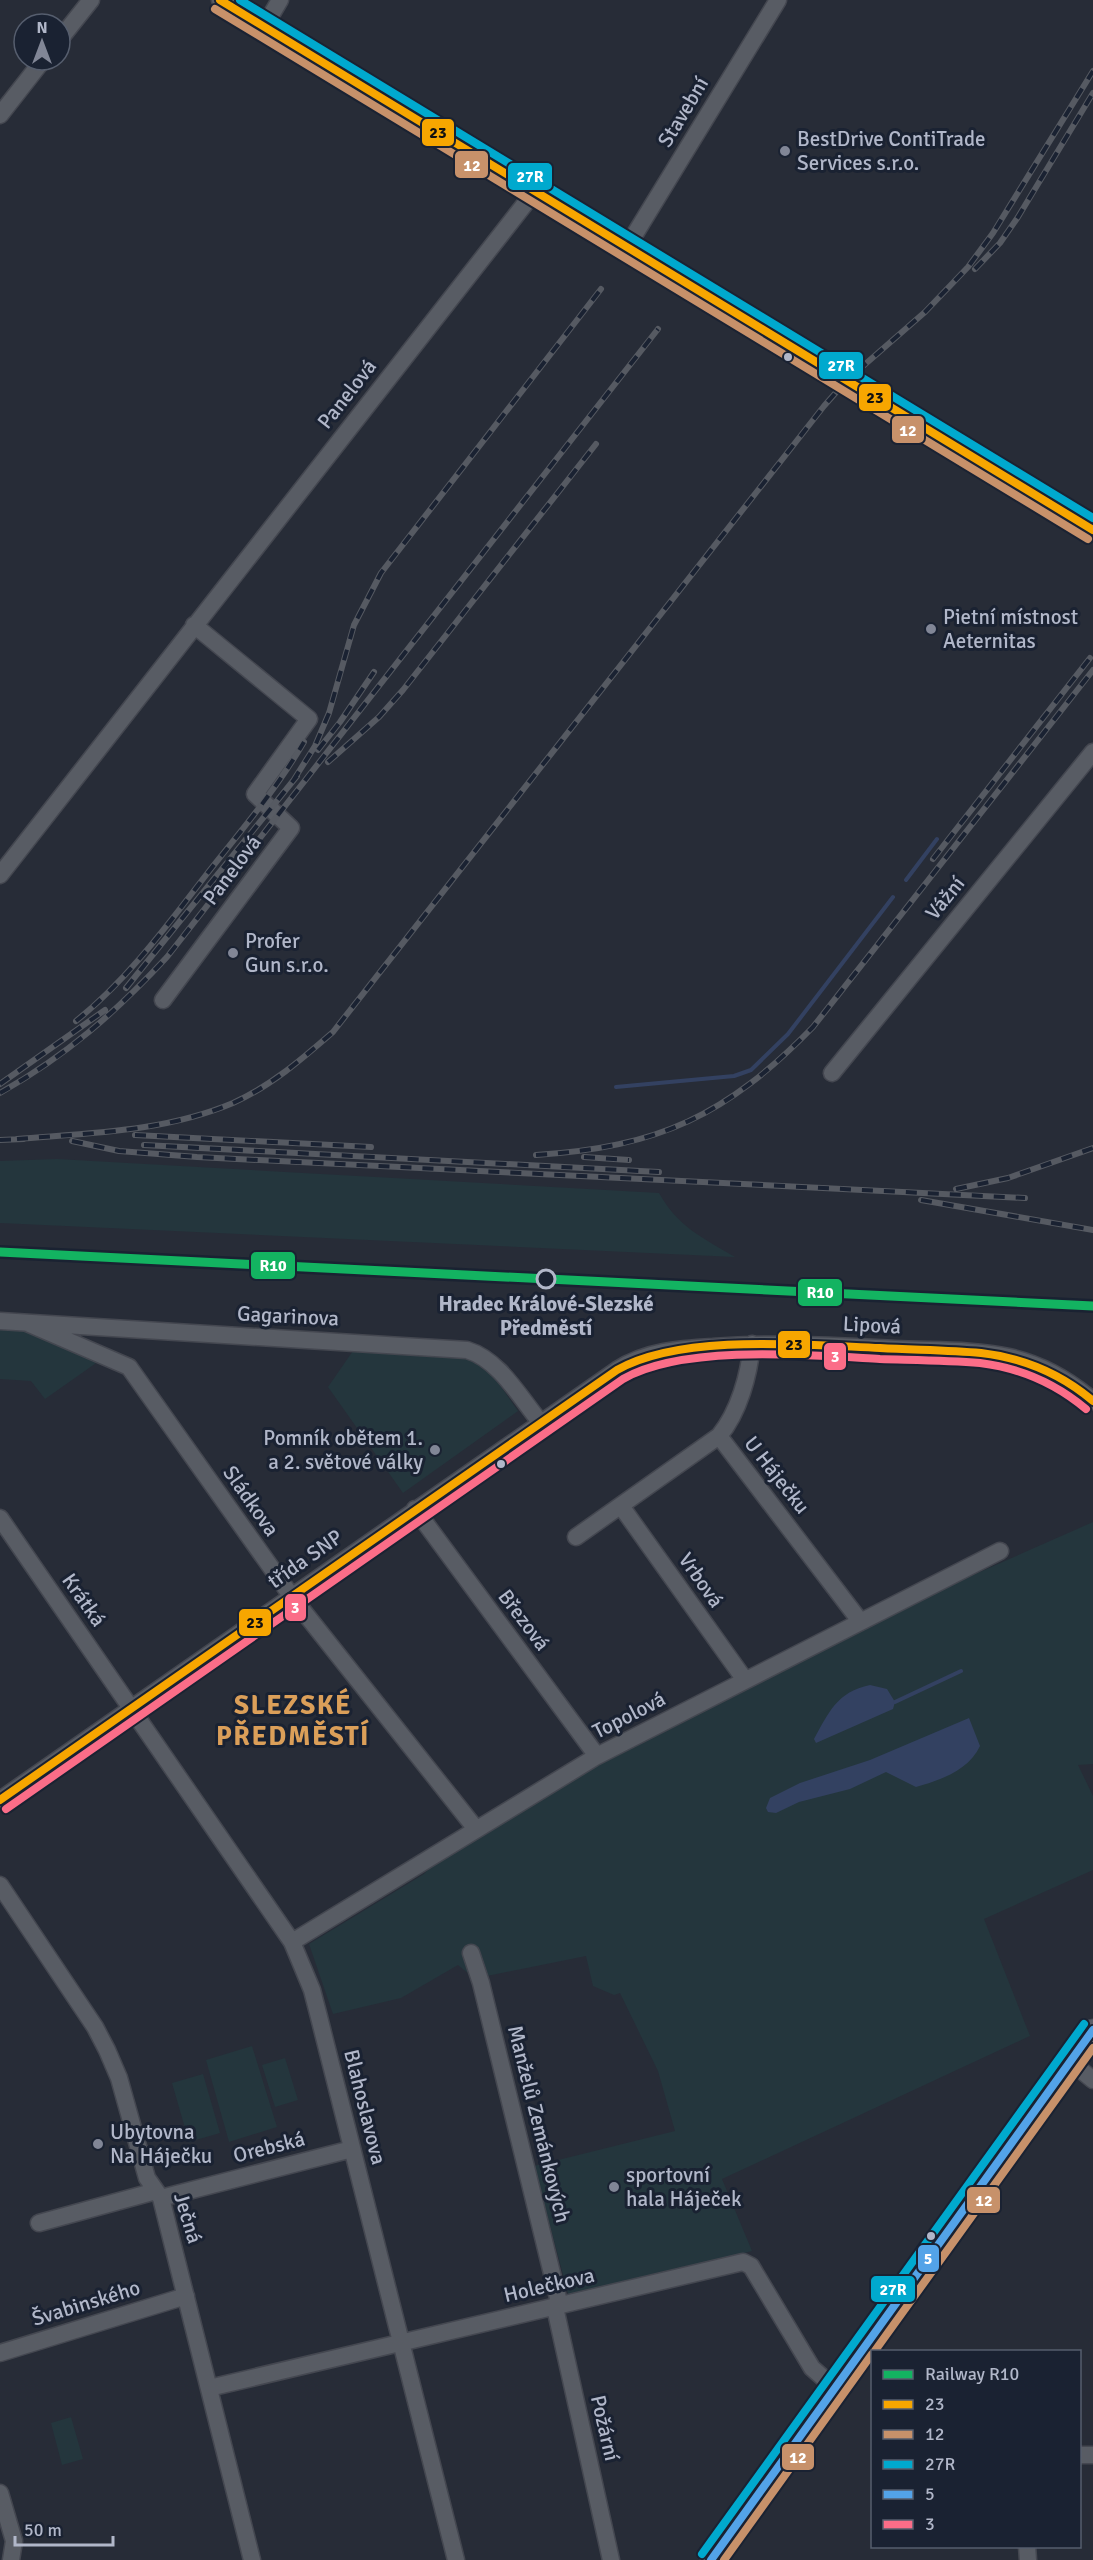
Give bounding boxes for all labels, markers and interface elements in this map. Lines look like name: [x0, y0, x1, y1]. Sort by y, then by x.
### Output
north arrow: [12, 12, 72, 72]
text: N: [36, 18, 48, 38]
street label: Stavební: [652, 72, 714, 152]
line badge: 23: [421, 118, 455, 147]
text: 23: [429, 123, 447, 143]
place label: BestDrive ContiTrade Services s.r.o.: [797, 126, 986, 176]
marker: BestDrive ContiTrade Services s.r.o.: [778, 144, 792, 158]
line badge: 12: [454, 150, 489, 179]
text: 12: [463, 156, 481, 176]
line badge: 27R: [507, 162, 553, 191]
text: 27R: [516, 167, 544, 187]
unlabelled marker: [782, 351, 794, 363]
line badge: 27R: [818, 351, 864, 380]
street label: Panelová: [312, 354, 382, 434]
text: 27R: [827, 356, 855, 376]
line badge: 23: [858, 383, 892, 412]
text: 23: [866, 388, 884, 408]
line badge: 12: [891, 415, 925, 444]
text: 12: [899, 421, 917, 441]
place label: Pietní místnost Aeternitas: [943, 604, 1078, 654]
marker: Pietní místnost Aeternitas: [924, 622, 938, 636]
street label: Panelová: [197, 830, 267, 910]
street label: Vážní: [920, 871, 971, 925]
place label: Profer Gun s.r.o.: [245, 928, 329, 978]
marker: Profer Gun s.r.o.: [226, 946, 240, 960]
line badge: R10: [250, 1251, 296, 1280]
text: R10: [259, 1256, 287, 1276]
marker: Hradec Králové-Slezské Předměstí: [536, 1269, 556, 1289]
line badge: R10: [797, 1278, 843, 1307]
text: R10: [806, 1283, 834, 1303]
place label: Hradec Králové-Slezské Předměstí: [438, 1291, 654, 1341]
street label: Gagarinova: [236, 1300, 340, 1332]
street label: Lipová: [842, 1310, 902, 1340]
line badge: 23: [777, 1330, 811, 1359]
text: 23: [785, 1335, 803, 1355]
line badge: 3: [823, 1342, 847, 1371]
text: 3: [831, 1347, 839, 1367]
place label: Pomník obětem 1. a 2. světové války: [263, 1425, 423, 1475]
street label: U Háječku: [739, 1431, 815, 1519]
marker: Pomník obětem 1. a 2. světové války: [428, 1443, 442, 1457]
unlabelled marker: [495, 1458, 507, 1470]
street label: Sládkova: [217, 1461, 285, 1541]
street label: třída SNP: [263, 1524, 347, 1594]
street label: Vrbová: [673, 1547, 729, 1613]
street label: Krátká: [56, 1568, 112, 1632]
street label: Březová: [492, 1584, 556, 1656]
line badge: 3: [284, 1593, 307, 1622]
text: 3: [291, 1598, 299, 1618]
line badge: 23: [238, 1608, 272, 1637]
text: 23: [246, 1613, 264, 1633]
street label: Topolová: [588, 1686, 670, 1744]
district label: SLEZSKÉ PŘEDMĚSTÍ: [216, 1688, 370, 1753]
street label: Manželů Zemánkových: [502, 2023, 576, 2225]
street label: Blahoslavova: [338, 2047, 392, 2167]
place label: Ubytovna Na Háječku: [110, 2119, 212, 2169]
street label: Orebská: [230, 2126, 308, 2168]
marker: Ubytovna Na Háječku: [91, 2137, 105, 2151]
place label: sportovní hala Háječek: [626, 2162, 742, 2212]
marker: sportovní hala Háječek: [607, 2180, 621, 2194]
line badge: 12: [966, 2186, 1001, 2214]
street label: Ječná: [168, 2189, 208, 2247]
text: 12: [975, 2191, 993, 2211]
unlabelled marker: [925, 2230, 937, 2242]
line badge: 5: [917, 2244, 940, 2273]
text: 5: [924, 2249, 932, 2269]
street label: Holečkova: [501, 2262, 597, 2308]
street label: Švabinského: [29, 2274, 143, 2332]
line badge: 27R: [870, 2275, 916, 2303]
text: 27R: [879, 2280, 907, 2300]
legend: [871, 2350, 1081, 2548]
text: Railway R10: [925, 2363, 1019, 2385]
street label: Požární: [585, 2393, 625, 2464]
text: 23: [925, 2393, 944, 2415]
text: 12: [925, 2423, 944, 2445]
line badge: 12: [781, 2443, 815, 2471]
text: 12: [789, 2448, 807, 2468]
text: 27R: [925, 2453, 955, 2475]
text: 5: [925, 2483, 935, 2505]
scale bar: [15, 2509, 112, 2547]
text: 3: [925, 2513, 935, 2535]
text: 50 m: [24, 2519, 62, 2541]

